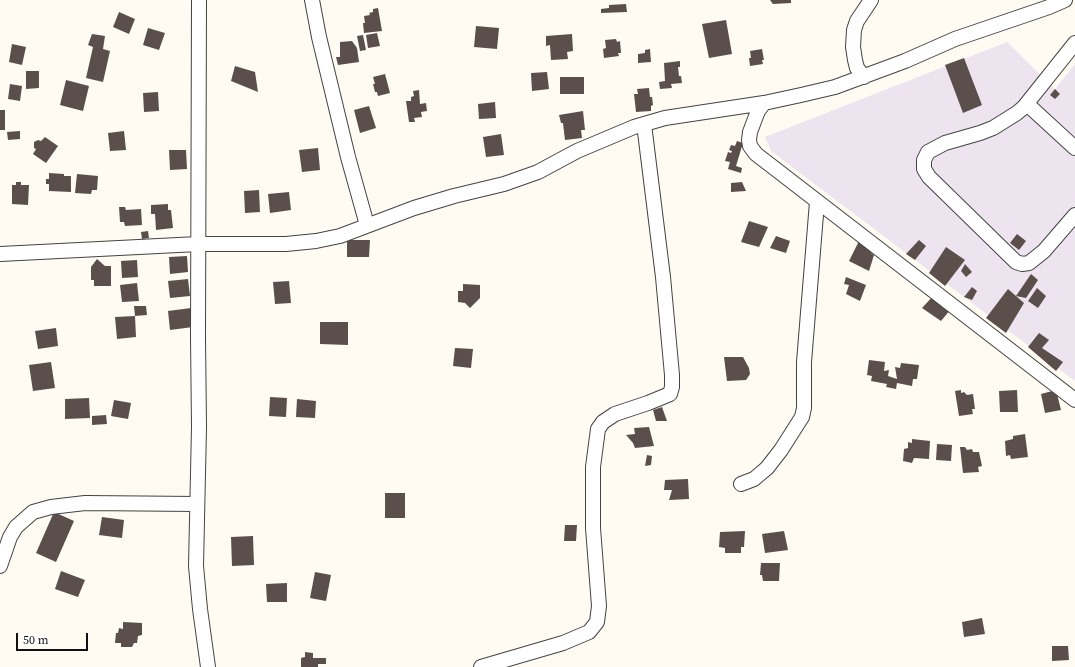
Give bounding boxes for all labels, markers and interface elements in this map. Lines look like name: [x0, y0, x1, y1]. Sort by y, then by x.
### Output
scale bar: [18, 625, 90, 651]
text: 50 m: [23, 632, 49, 648]

